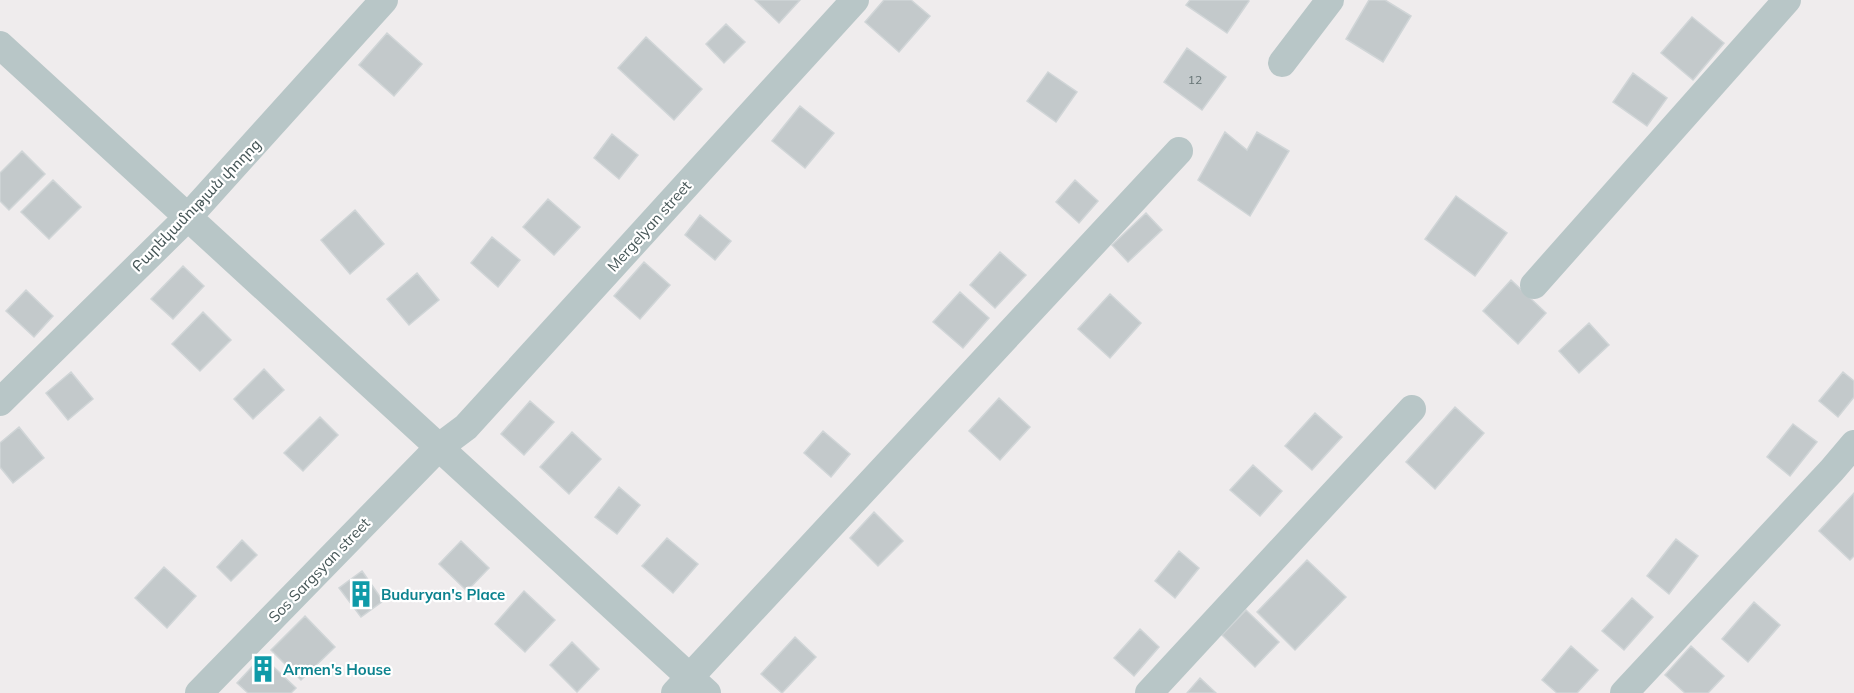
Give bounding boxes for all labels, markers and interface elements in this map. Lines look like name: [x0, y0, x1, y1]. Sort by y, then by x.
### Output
house number: 12: [1188, 72, 1202, 87]
street label: Բարեկամության փողոց: [127, 134, 265, 276]
street label: Mergelyan street: [603, 176, 695, 276]
street label: Sos Sargsyan street: [264, 514, 374, 626]
building icon: Buduryan's Place: [346, 579, 376, 609]
place label: Buduryan's Place: [381, 585, 505, 604]
building icon: Armen's House: [248, 654, 278, 684]
place label: Armen's House: [283, 660, 391, 679]

